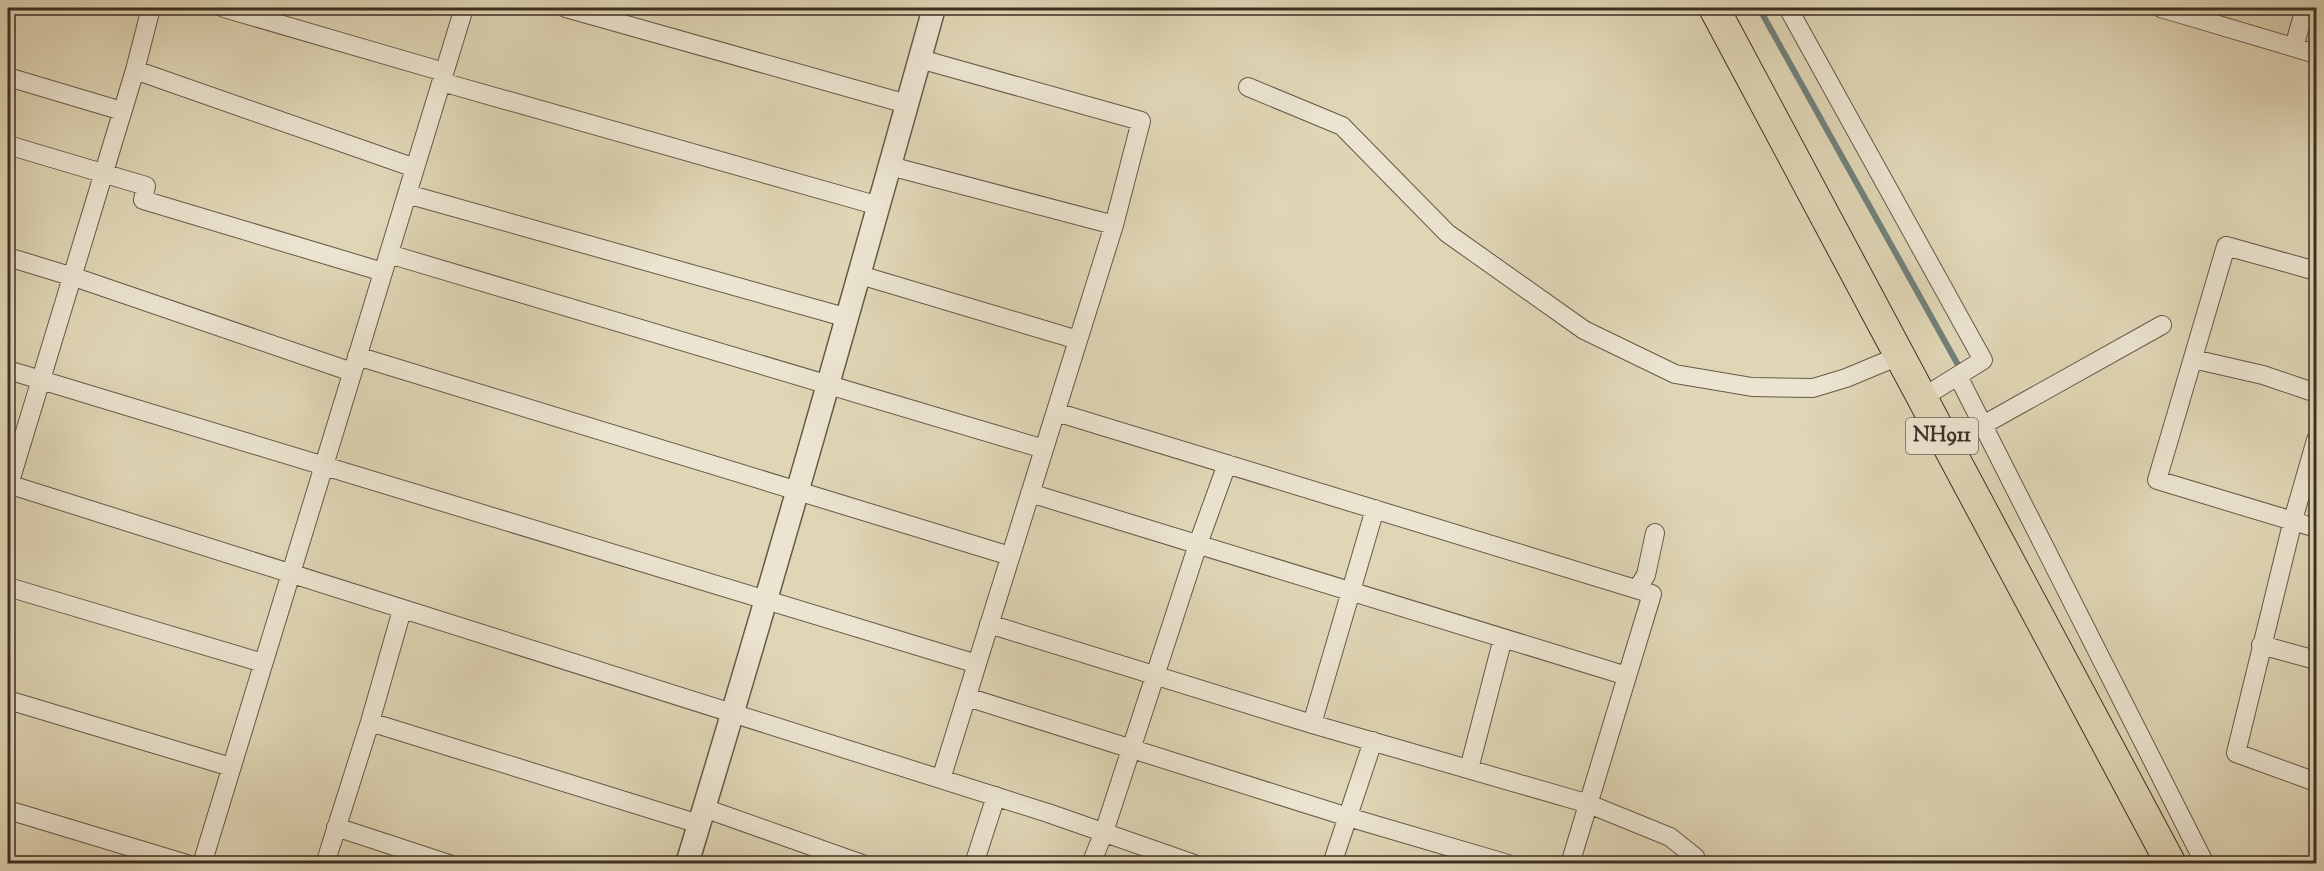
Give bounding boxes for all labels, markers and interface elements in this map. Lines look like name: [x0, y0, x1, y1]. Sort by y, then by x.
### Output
road number: NH911: [1906, 418, 1978, 454]

